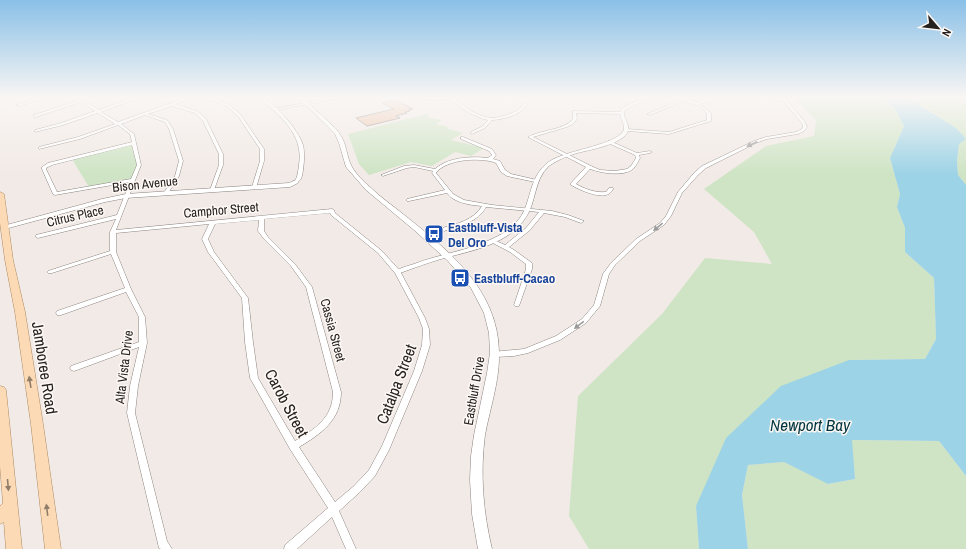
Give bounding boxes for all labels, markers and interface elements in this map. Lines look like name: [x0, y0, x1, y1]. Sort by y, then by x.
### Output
north arrow: [918, 8, 958, 48]
text: N: [939, 27, 955, 39]
one-way arrow: [746, 141, 758, 147]
street label: Bison Avenue: [111, 172, 179, 196]
street label: Camphor Street: [183, 198, 259, 222]
street label: Citrus Place: [45, 201, 105, 231]
place label: Eastbluff-Vista Del Oro: [448, 219, 523, 251]
one-way arrow: [653, 222, 663, 231]
bus stop icon: Eastbluff-Vista Del Oro: [423, 223, 445, 245]
bus stop icon: Eastbluff-Cacao: [449, 267, 471, 289]
place label: Eastbluff-Cacao: [474, 270, 555, 287]
street label: Cassia Street: [316, 297, 350, 363]
street label: Jamboree Road: [27, 320, 63, 416]
one-way arrow: [574, 320, 584, 328]
street label: Alta Vista Drive: [111, 329, 137, 406]
street label: Catalpa Street: [371, 341, 421, 427]
street label: Eastbluff Drive: [460, 355, 488, 427]
street label: Carob Street: [260, 365, 314, 441]
one-way arrow: [27, 375, 33, 388]
water label: Newport Bay: [770, 413, 851, 436]
one-way arrow: [5, 479, 12, 491]
one-way arrow: [44, 504, 51, 516]

